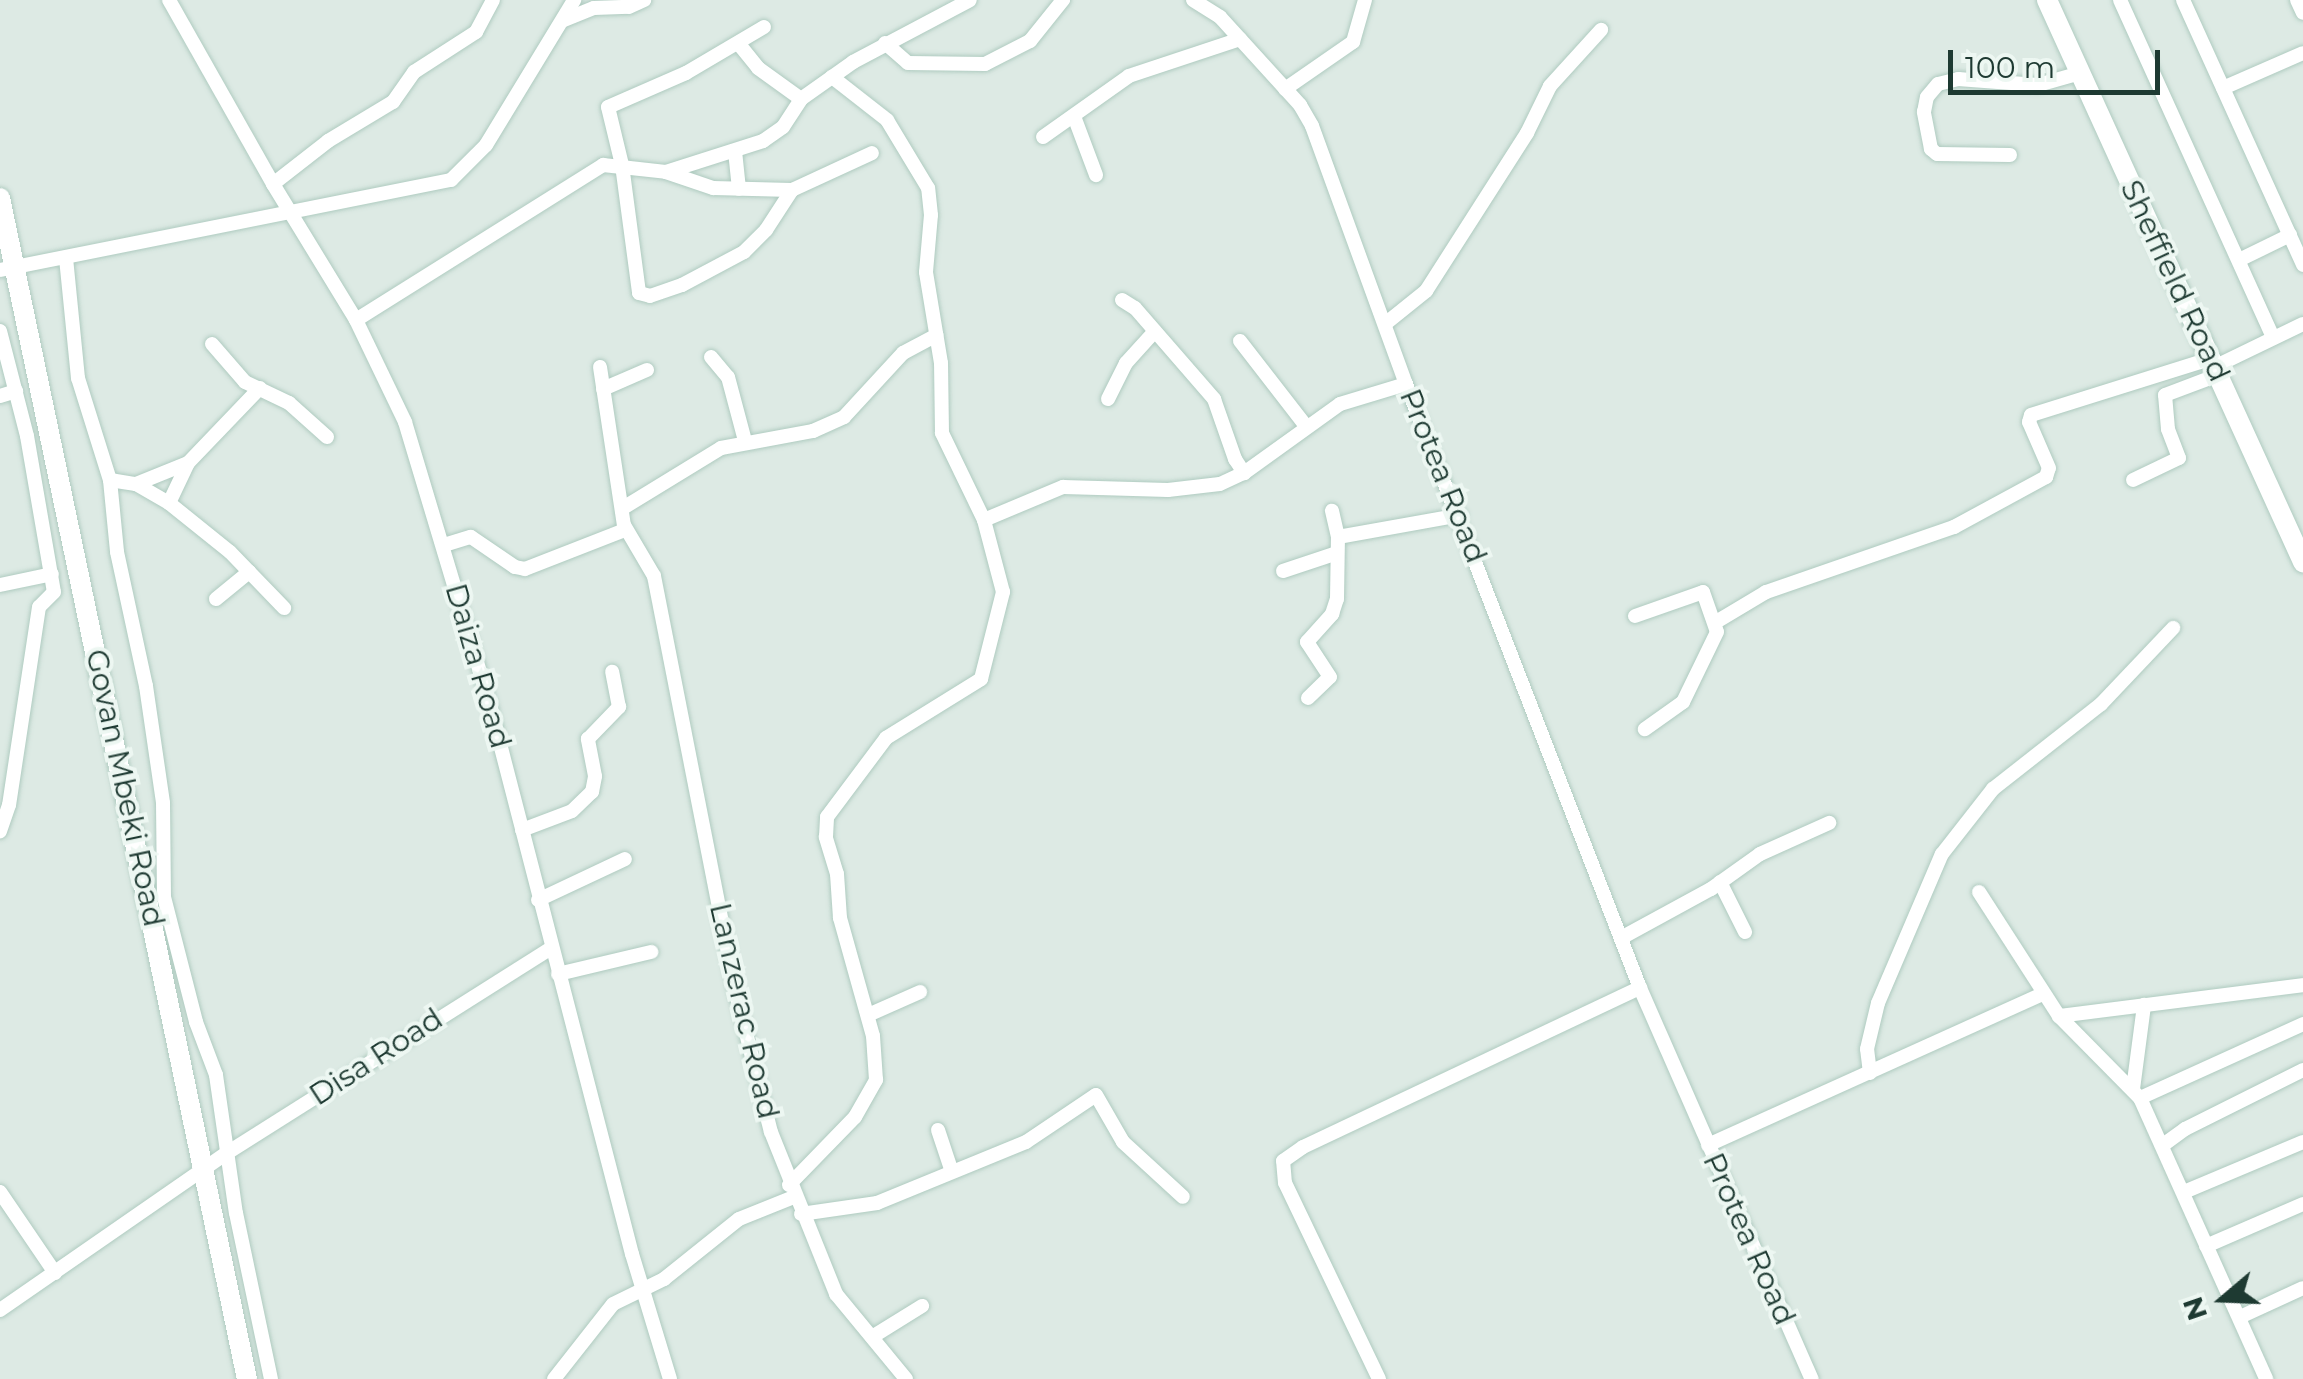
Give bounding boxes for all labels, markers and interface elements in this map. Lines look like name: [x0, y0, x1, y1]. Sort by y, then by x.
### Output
scale bar: [1953, 30, 2166, 92]
text: 100 m: [1965, 49, 2055, 86]
street label: Sheffield Road: [2113, 175, 2237, 387]
street label: Protea Road: [1392, 384, 1494, 568]
street label: Daiza Road: [437, 579, 519, 753]
street label: Govan Mbeki Road: [78, 646, 172, 930]
street label: Lanzerac Road: [702, 900, 786, 1122]
street label: Disa Road: [303, 1001, 449, 1113]
street label: Protea Road: [1695, 1147, 1803, 1331]
north arrow: [2173, 1249, 2273, 1349]
text: N: [2175, 1293, 2214, 1325]

